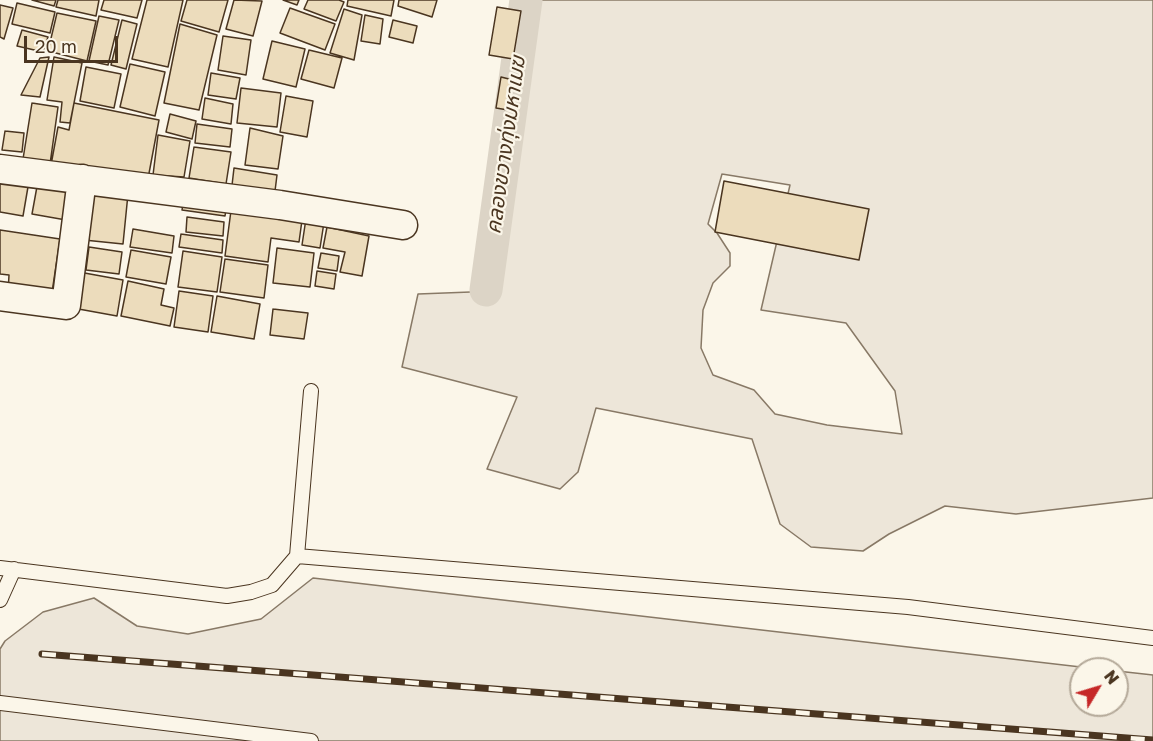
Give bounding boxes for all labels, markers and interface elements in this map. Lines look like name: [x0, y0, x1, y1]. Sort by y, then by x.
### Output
scale bar: [27, 24, 122, 62]
text: 20 m: [35, 35, 77, 57]
water label: คลองขวางทุ่งมหาเมฆ: [481, 54, 531, 236]
north arrow: [1069, 657, 1129, 717]
text: N: [1100, 666, 1123, 688]

